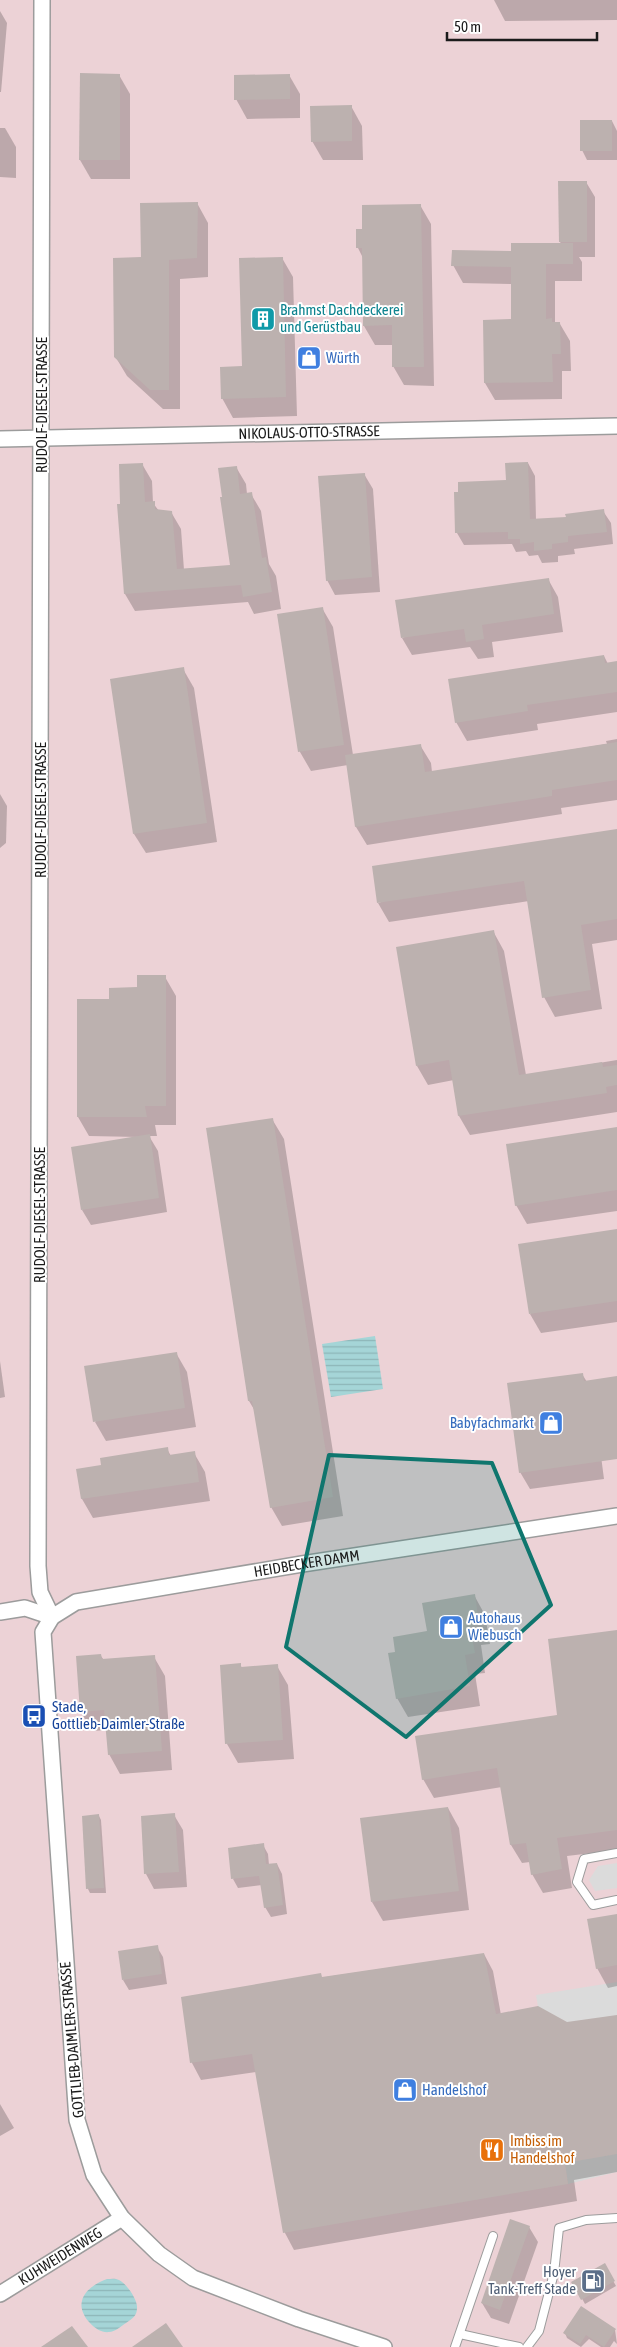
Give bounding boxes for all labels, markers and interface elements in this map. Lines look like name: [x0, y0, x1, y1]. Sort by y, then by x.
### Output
scale bar: [447, 10, 597, 42]
text: 50 m: [454, 18, 481, 35]
place label: Brahmst Dachdeckerei und Gerüstbau: [280, 301, 403, 335]
building icon: Brahmst Dachdeckerei und Gerüstbau: [250, 306, 276, 332]
street label: RUDOLF-DIESEL-STRASSE: [33, 336, 50, 473]
shop icon: Würth: [296, 345, 322, 371]
place label: Würth: [326, 349, 360, 366]
street label: NIKOLAUS-OTTO-STRASSE: [238, 422, 380, 442]
street label: RUDOLF-DIESEL-STRASSE: [32, 741, 49, 878]
street label: RUDOLF-DIESEL-STRASSE: [31, 1146, 48, 1283]
shop icon: Babyfachmarkt: [538, 1410, 564, 1436]
place label: Babyfachmarkt: [450, 1414, 534, 1431]
street label: HEIDBECKER DAMM: [252, 1546, 361, 1580]
place label: Autohaus Wiebusch: [468, 1609, 522, 1643]
shop icon: Autohaus Wiebusch: [438, 1614, 464, 1640]
place label: Stade, Gottlieb-Daimler-Straße: [52, 1698, 185, 1732]
bus stop icon: Stade, Gottlieb-Daimler-Straße: [21, 1703, 47, 1729]
street label: GOTTLIEB-DAIMLER-STRASSE: [56, 1961, 87, 2119]
shop icon: Handelshof: [392, 2077, 418, 2103]
place label: Handelshof: [422, 2081, 487, 2098]
place label: Imbiss im Handelshof: [510, 2132, 575, 2166]
restaurant icon: Imbiss im Handelshof: [479, 2137, 505, 2163]
street label: KUHWEIDENWEG: [15, 2224, 105, 2288]
place label: Hoyer Tank-Treff Stade: [488, 2263, 577, 2297]
fuel station icon: Hoyer Tank-Treff Stade: [580, 2268, 606, 2294]

